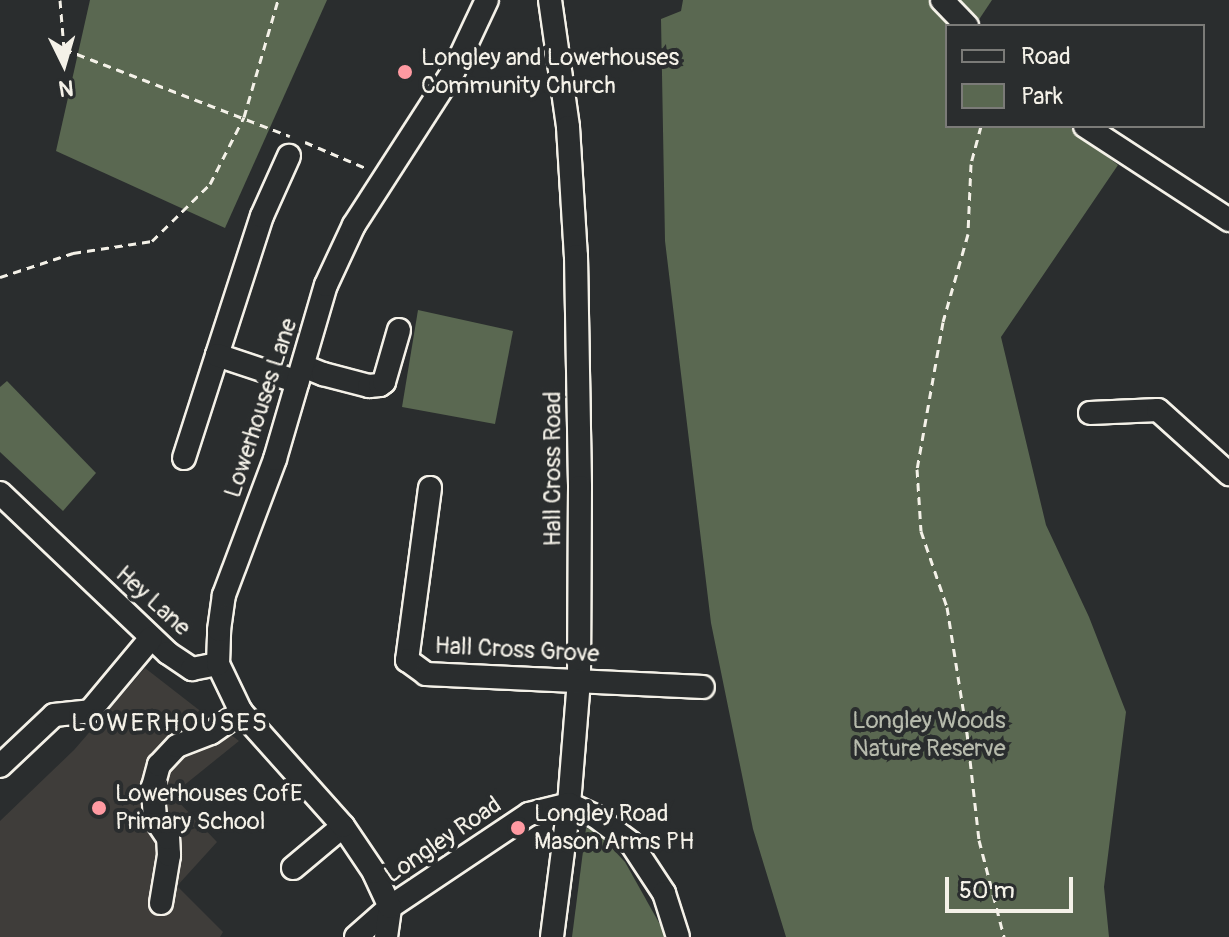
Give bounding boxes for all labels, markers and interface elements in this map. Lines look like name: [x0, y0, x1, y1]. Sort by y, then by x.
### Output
north arrow: [24, 24, 104, 104]
legend: [945, 24, 1205, 128]
text: Road: [1021, 42, 1071, 71]
place label: Longley and Lowerhouses Community Church: [421, 44, 679, 100]
marker: Longley and Lowerhouses Community Church: [396, 63, 414, 81]
text: N: [57, 73, 75, 103]
text: Park: [1021, 82, 1063, 111]
street label: Lowerhouses Lane: [218, 315, 304, 501]
street label: Hall Cross Road: [539, 391, 567, 547]
street label: Hey Lane: [110, 560, 196, 642]
street label: Hall Cross Grove: [434, 631, 600, 669]
park label: Longley Woods Nature Reserve: [852, 707, 1006, 763]
district label: LOWERHOUSES: [71, 708, 269, 740]
place label: Lowerhouses CofE Primary School: [115, 780, 302, 836]
street label: Longley Road: [379, 790, 507, 890]
marker: Lowerhouses CofE Primary School: [90, 799, 108, 817]
place label: Longley Road Mason Arms PH: [534, 800, 694, 856]
marker: Longley Road Mason Arms PH: [509, 819, 527, 837]
scale bar: [949, 861, 1077, 911]
text: 50 m: [959, 876, 1015, 905]

